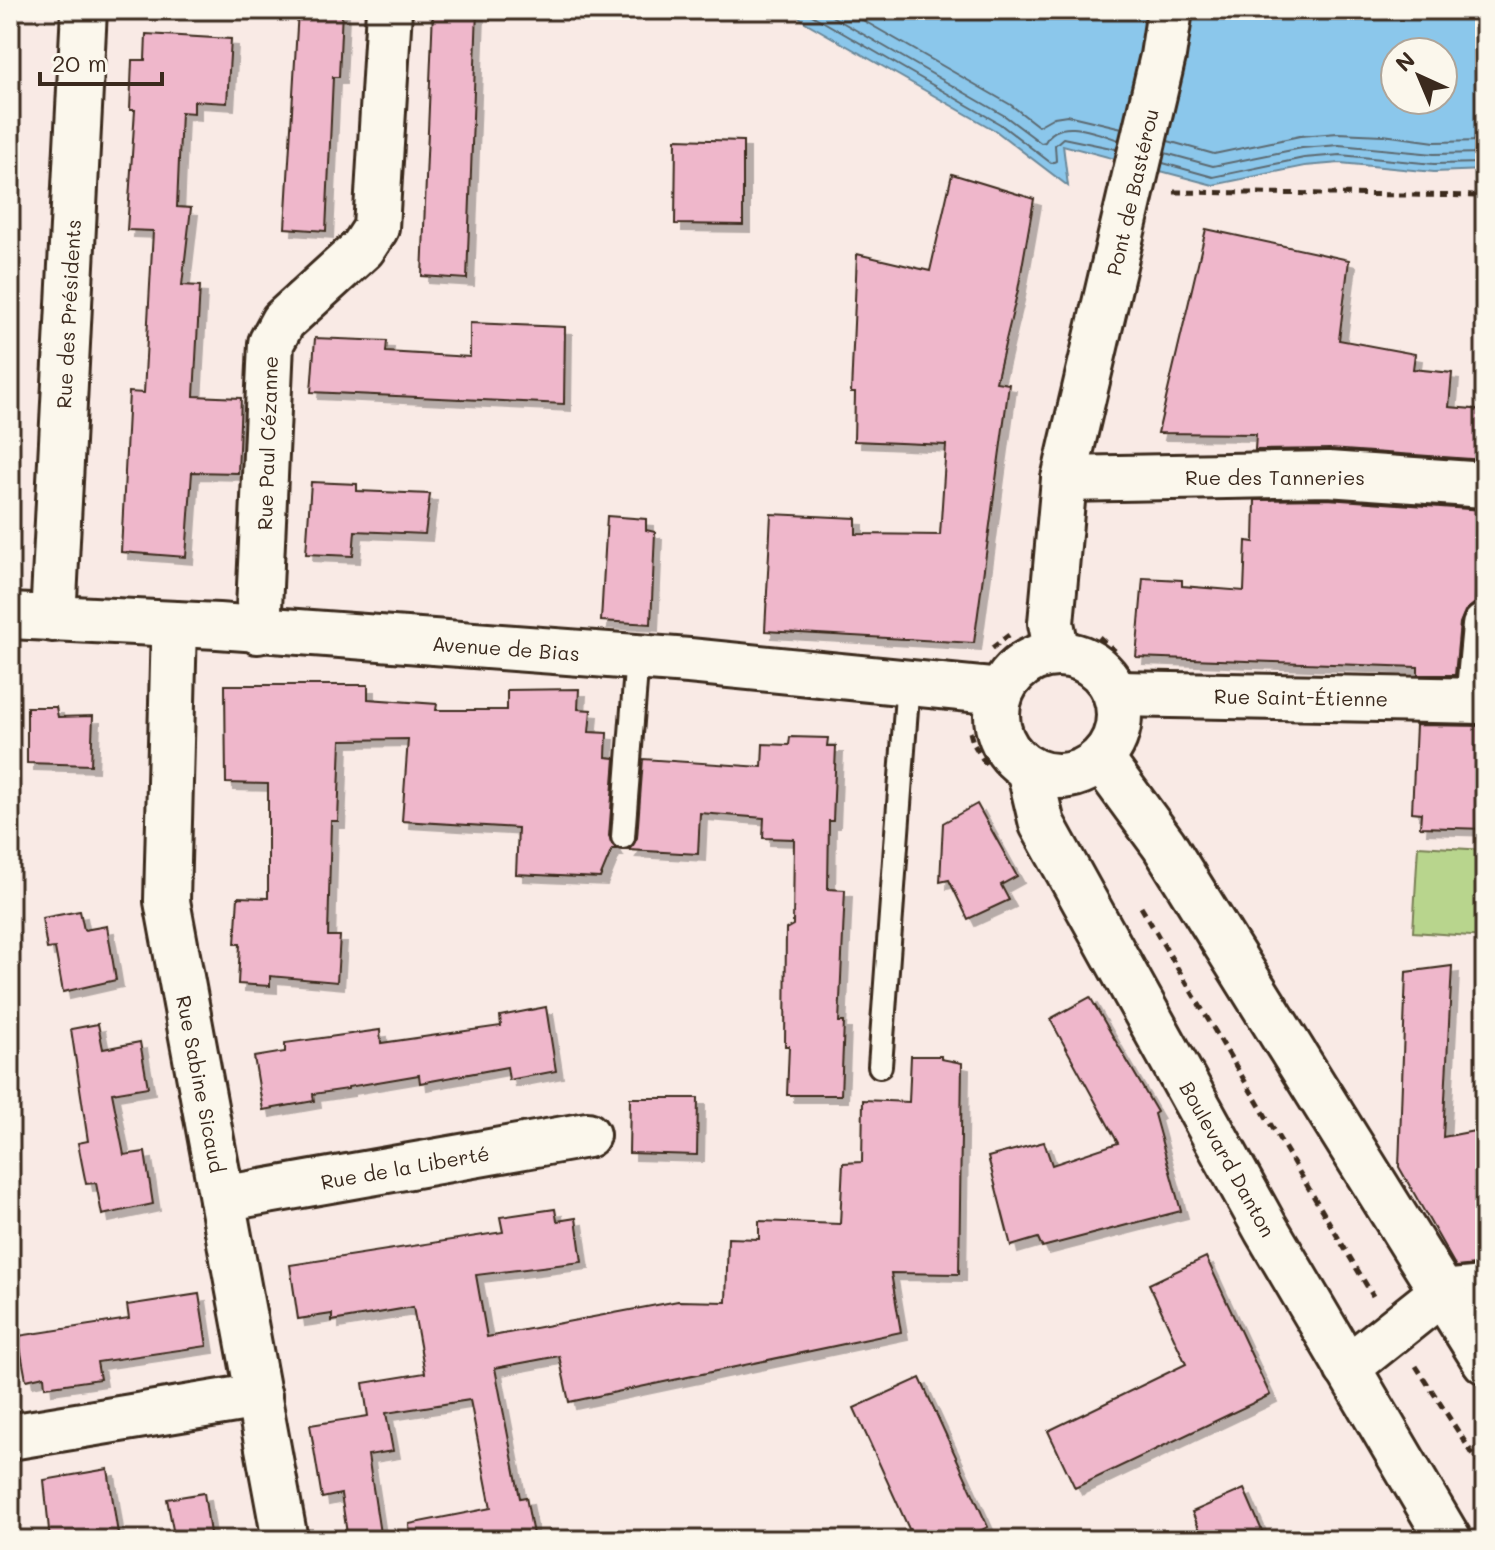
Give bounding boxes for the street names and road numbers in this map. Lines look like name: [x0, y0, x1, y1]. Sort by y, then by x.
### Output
street label: Pont de Bastérou: [1100, 106, 1164, 278]
street label: Rue des Présidents: [50, 219, 86, 409]
street label: Rue Paul Cézanne: [251, 355, 283, 531]
street label: Rue des Tanneries: [1185, 464, 1365, 490]
street label: Avenue de Bias: [431, 630, 581, 666]
street label: Rue Saint-Étienne: [1214, 682, 1388, 712]
street label: Rue Sabine Sicaud: [171, 993, 231, 1175]
street label: Boulevard Danton: [1174, 1077, 1282, 1241]
street label: Rue de la Liberté: [319, 1139, 491, 1195]

